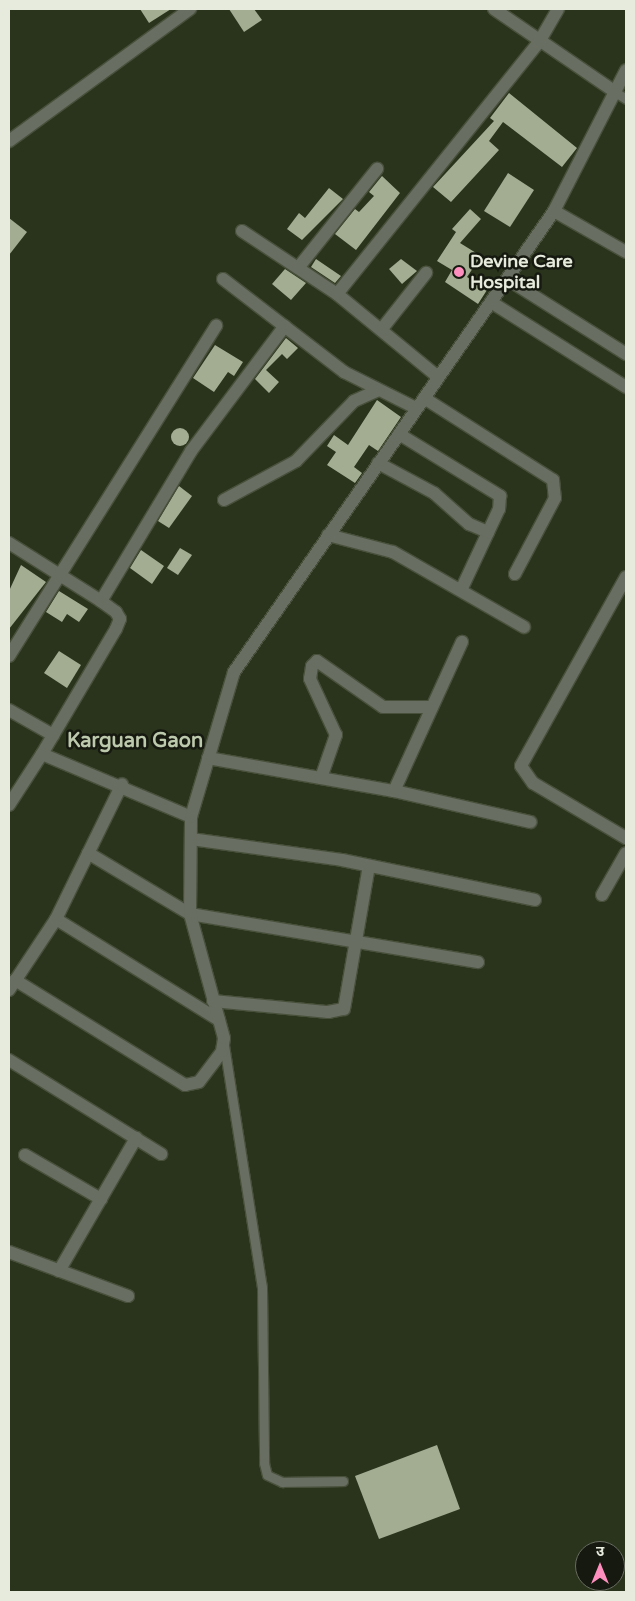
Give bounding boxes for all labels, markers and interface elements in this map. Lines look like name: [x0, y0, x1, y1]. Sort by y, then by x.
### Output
place label: Devine Care Hospital: [470, 251, 573, 294]
marker: Devine Care Hospital: [452, 265, 466, 279]
district label: Karguan Gaon: [67, 729, 203, 753]
north arrow: [575, 1541, 625, 1591]
text: उ: [596, 1543, 604, 1560]

